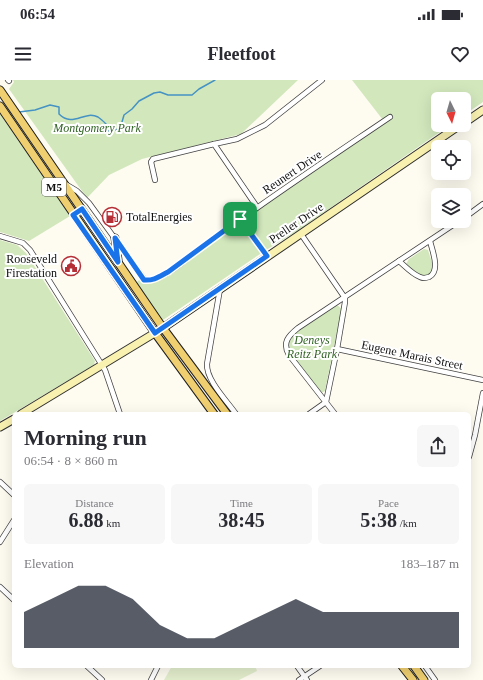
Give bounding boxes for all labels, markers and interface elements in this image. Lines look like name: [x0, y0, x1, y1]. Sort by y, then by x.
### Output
text: 06:54: [20, 6, 55, 22]
icon: menu: [12, 43, 34, 65]
icon: heart: [449, 43, 471, 65]
text: Fleetfoot: [208, 44, 275, 64]
north arrow: [431, 92, 471, 132]
map controls: [431, 92, 471, 228]
park label: Montgomery Park: [52, 121, 141, 135]
button: locate: [431, 140, 471, 180]
street label: Reunert Drive: [260, 147, 324, 197]
road number: M5: [42, 178, 66, 196]
button: layers: [431, 188, 471, 228]
street label: Preller Drive: [266, 200, 326, 246]
pin: [223, 202, 257, 236]
fuel station icon: TotalEnergies: [101, 206, 123, 228]
icon: arrive: [229, 208, 251, 230]
place label: TotalEnergies: [126, 210, 193, 224]
place label: Rooseveld Firestation: [6, 252, 57, 280]
public building icon: Rooseveld Firestation: [60, 255, 82, 277]
park label: Deneys Reitz Park: [286, 333, 338, 361]
street label: Eugene Marais Street: [360, 337, 465, 373]
text: Morning run: [24, 425, 147, 450]
button: share: [417, 425, 459, 467]
text: 06:54 · 8 × 860 m: [24, 453, 118, 468]
text: Distance: [75, 497, 114, 509]
text: Time: [230, 497, 253, 509]
text: Pace: [378, 497, 399, 509]
text: 6.88: [69, 509, 104, 531]
text: 38:45: [218, 509, 265, 531]
text: 5:38: [360, 509, 397, 531]
text: km: [104, 517, 120, 529]
text: /km: [397, 517, 417, 529]
text: Elevation: [24, 556, 74, 571]
text: 183–187 m: [400, 556, 459, 571]

